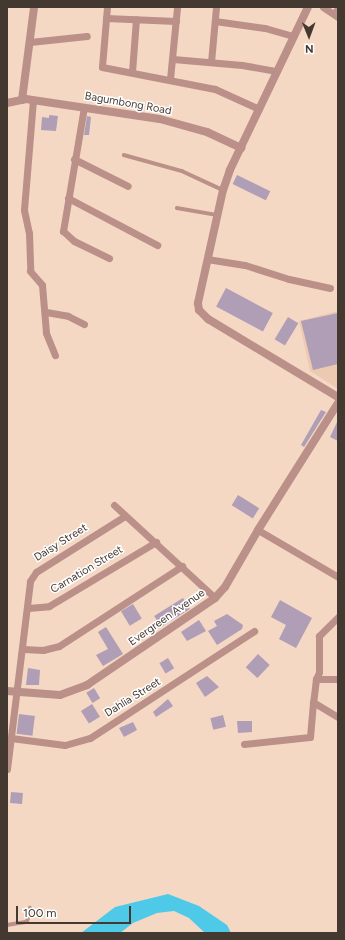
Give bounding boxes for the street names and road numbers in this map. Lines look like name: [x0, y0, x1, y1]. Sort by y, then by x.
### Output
street label: Bagumbong Road: [84, 90, 172, 118]
street label: Daisy Street: [32, 521, 90, 565]
street label: Carnation Street: [49, 543, 125, 597]
street label: Evergreen Avenue: [126, 587, 208, 649]
street label: Dahlia Street: [103, 676, 163, 720]

